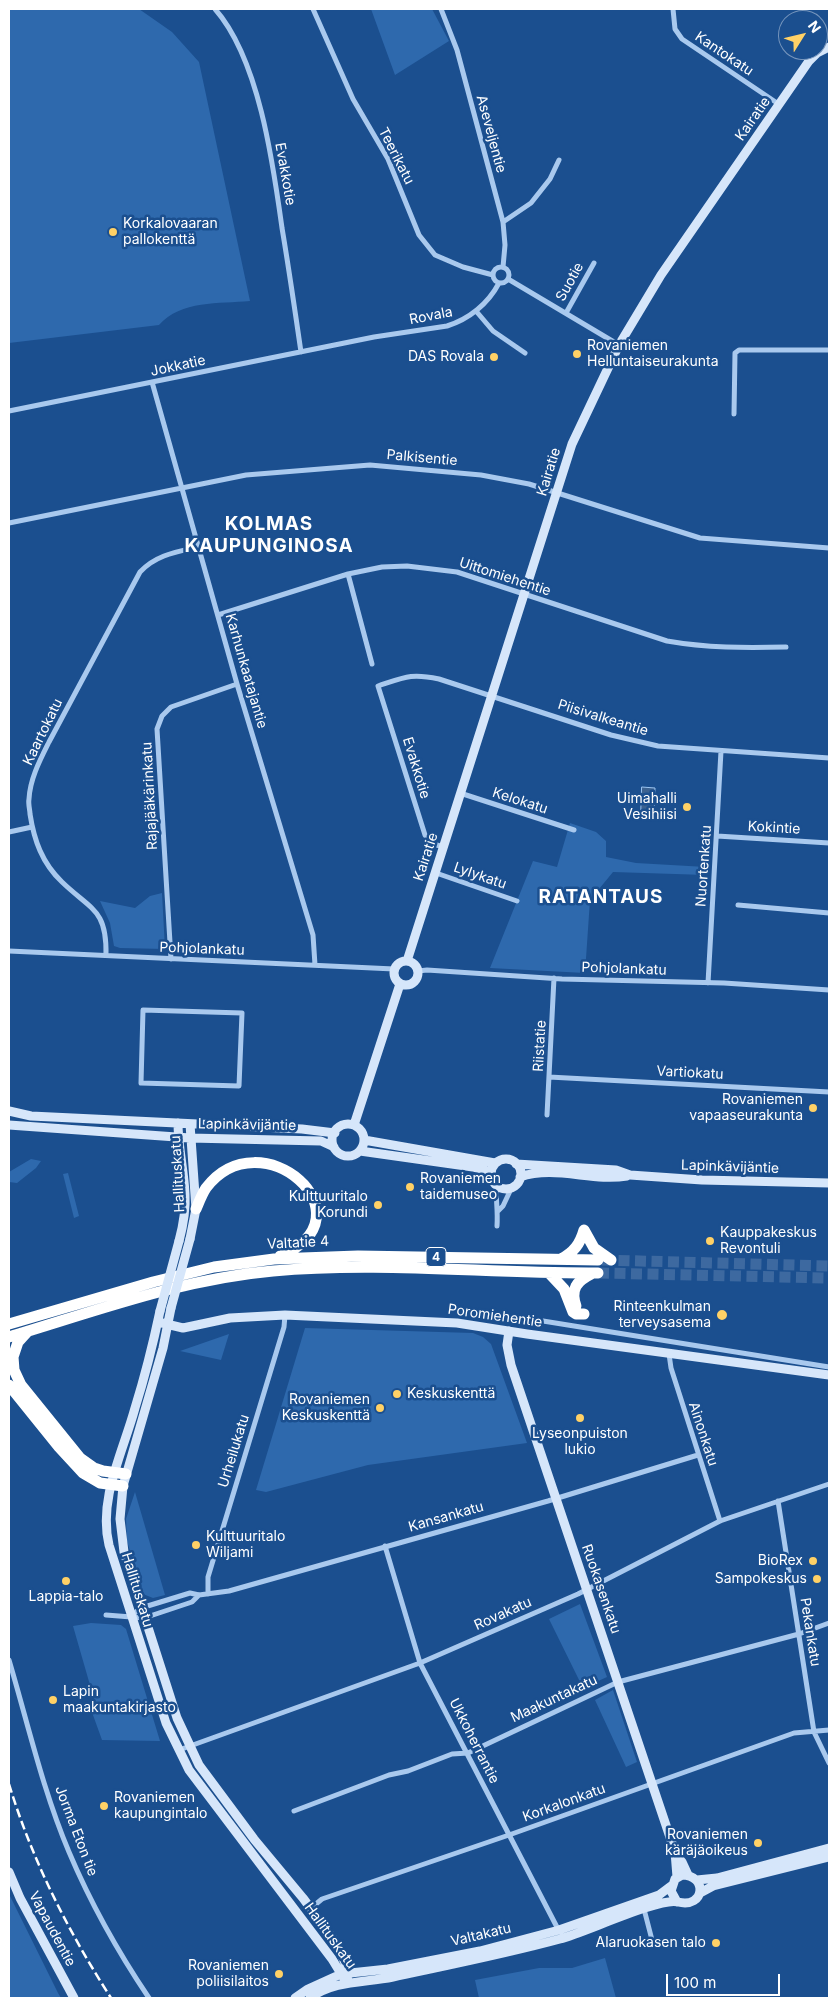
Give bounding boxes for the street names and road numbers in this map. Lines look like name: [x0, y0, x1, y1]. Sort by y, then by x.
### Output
street label: Kantokatu: [692, 28, 756, 80]
street label: Aseveljentie: [473, 93, 509, 175]
street label: Kairatie: [732, 94, 774, 144]
street label: Teerikatu: [375, 125, 417, 187]
street label: Evakkotie: [271, 141, 299, 207]
street label: Suotie: [553, 260, 587, 304]
street label: Rovala: [408, 304, 454, 328]
street label: Jokkatie: [149, 352, 207, 380]
street label: Kairatie: [534, 446, 564, 498]
street label: Palkisentie: [386, 447, 458, 469]
street label: Uittomiehentie: [457, 554, 553, 600]
street label: Karhunkaatajantie: [222, 611, 270, 731]
street label: Kaartokatu: [20, 696, 66, 768]
street label: Piisivalkeantie: [556, 696, 650, 740]
street label: Evakkotie: [399, 735, 433, 801]
street label: Rajajääkärinkatu: [139, 742, 161, 850]
street label: Kelokatu: [490, 784, 550, 818]
street label: Kokintie: [747, 818, 801, 838]
street label: Nuortenkatu: [693, 825, 715, 907]
street label: Kairatie: [410, 831, 442, 883]
street label: Lylykatu: [451, 859, 509, 893]
street label: Pohjolankatu: [159, 939, 245, 959]
street label: Pohjolankatu: [581, 959, 667, 979]
street label: Riistatie: [530, 1020, 550, 1072]
street label: Vartiokatu: [656, 1063, 724, 1083]
street label: Lapinkävijäntie: [198, 1116, 296, 1134]
street label: Hallituskatu: [168, 1135, 188, 1213]
street label: Lapinkävijäntie: [681, 1157, 779, 1177]
street label: Valtatie 4: [267, 1233, 329, 1253]
road number: 4: [426, 1248, 446, 1266]
street label: Poromiehentie: [447, 1301, 543, 1331]
street label: Ainonkatu: [685, 1400, 721, 1468]
street label: Urheilukatu: [215, 1412, 253, 1490]
street label: Kansankatu: [406, 1498, 486, 1536]
street label: Ruokasenkatu: [578, 1542, 624, 1636]
street label: Hallituskatu: [118, 1551, 156, 1629]
street label: Rovakatu: [472, 1594, 534, 1634]
street label: Pekankatu: [796, 1596, 824, 1668]
street label: Maakuntakatu: [508, 1672, 600, 1726]
street label: Ukkoherrantie: [445, 1696, 503, 1786]
street label: Korkalonkatu: [520, 1780, 608, 1826]
street label: Jorma Eton tie: [51, 1783, 101, 1879]
street label: Vapaudentie: [25, 1889, 79, 1969]
street label: Hallituskatu: [301, 1900, 359, 1972]
street label: Valtakatu: [449, 1920, 513, 1950]

